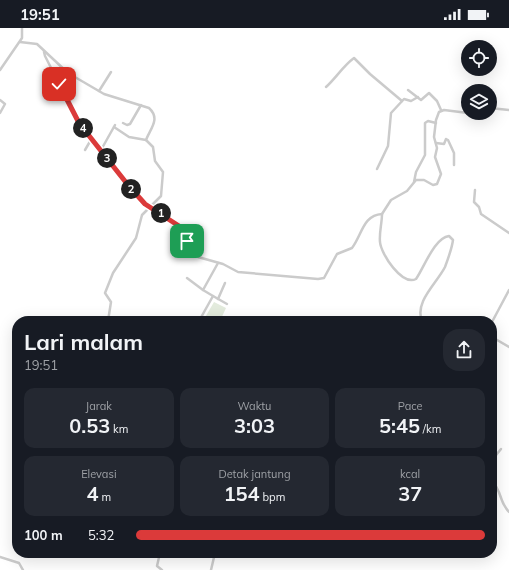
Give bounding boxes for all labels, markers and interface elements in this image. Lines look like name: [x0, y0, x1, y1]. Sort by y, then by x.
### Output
text: 19:51: [20, 5, 60, 24]
map controls: [461, 40, 497, 120]
button: locate: [461, 40, 497, 76]
pin: [42, 67, 76, 101]
icon: check: [48, 73, 70, 95]
button: layers: [461, 84, 497, 120]
pin: 4: [73, 118, 93, 138]
text: 4: [80, 121, 86, 135]
pin: 3: [97, 148, 117, 168]
text: 3: [104, 151, 110, 165]
pin: 2: [121, 179, 141, 199]
text: 2: [128, 182, 134, 196]
pin: 1: [151, 203, 171, 223]
text: 1: [158, 206, 164, 220]
pin: [170, 224, 204, 258]
icon: arrive: [176, 230, 198, 252]
text: Lari malam: [24, 328, 143, 356]
button: share: [443, 329, 485, 371]
text: 19:51: [24, 357, 58, 373]
text: Jarak: [86, 399, 112, 413]
text: Waktu: [238, 399, 271, 413]
text: Pace: [398, 399, 423, 413]
text: 0.53: [69, 413, 110, 438]
text: 3:03: [234, 413, 275, 438]
text: 5:45: [379, 413, 420, 438]
text: km: [110, 422, 128, 436]
text: /km: [420, 422, 441, 436]
text: Elevasi: [81, 467, 117, 481]
text: Detak jantung: [218, 467, 291, 481]
text: kcal: [400, 467, 420, 481]
text: 4: [87, 481, 99, 506]
text: 154: [224, 481, 260, 506]
text: 37: [398, 481, 422, 506]
text: m: [99, 490, 111, 504]
text: bpm: [260, 490, 285, 504]
text: 100 m: [24, 527, 63, 543]
text: 5:32: [88, 527, 114, 543]

